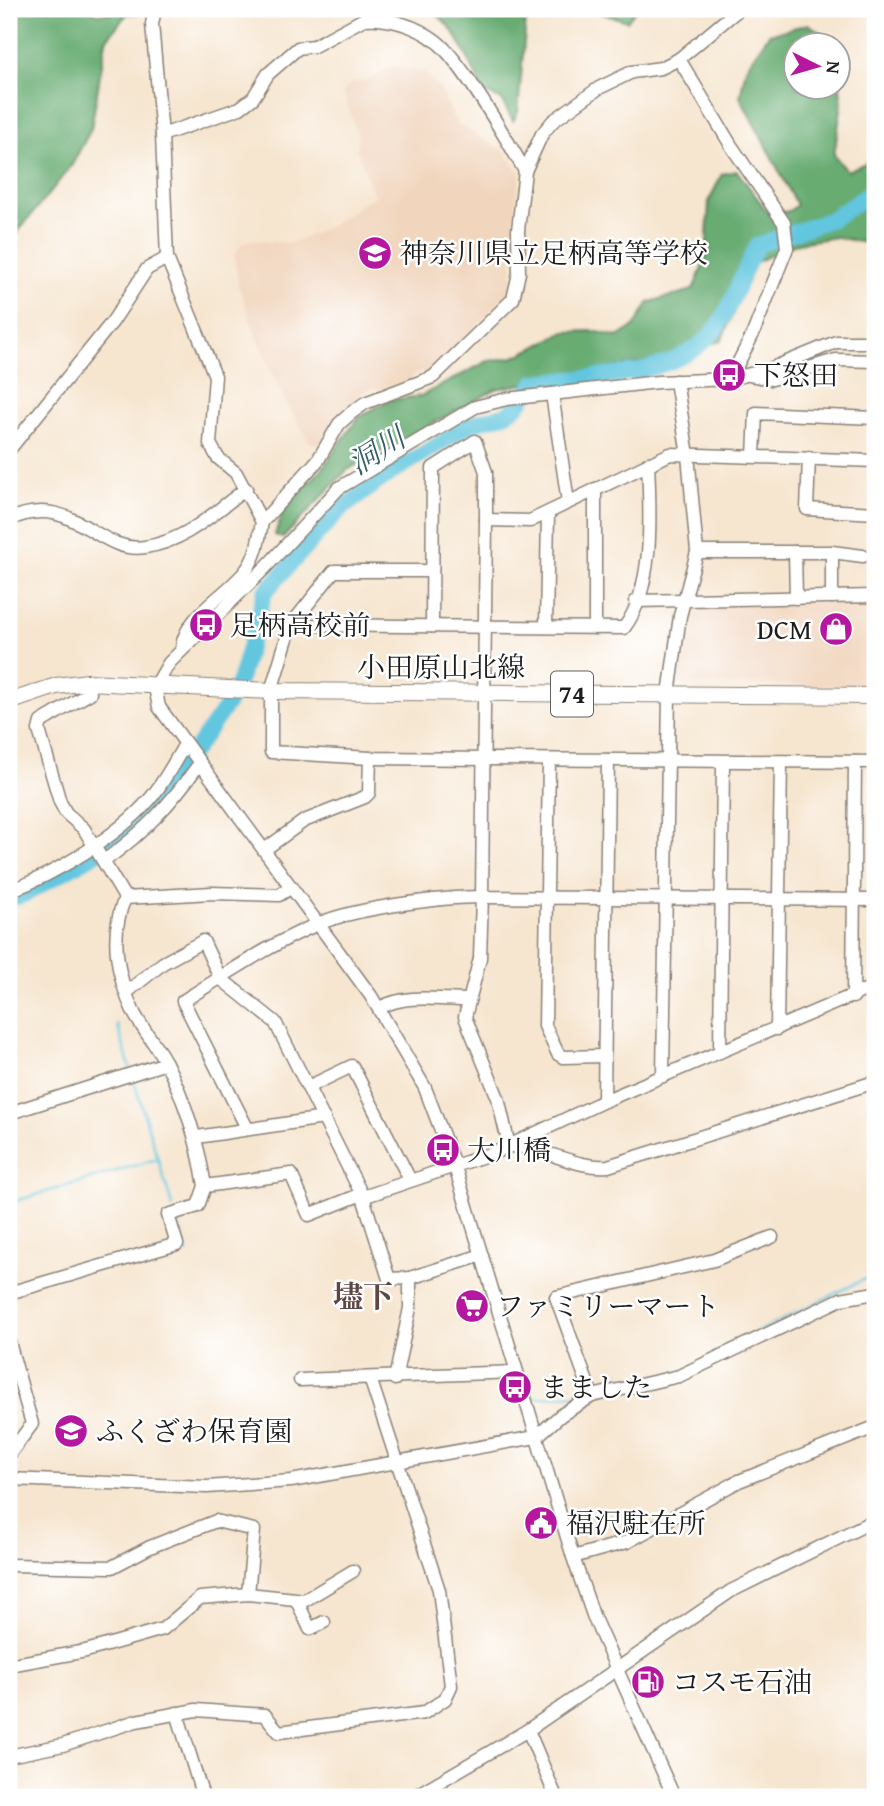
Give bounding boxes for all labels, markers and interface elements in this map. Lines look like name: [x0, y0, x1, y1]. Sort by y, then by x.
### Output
north arrow: [782, 32, 852, 102]
text: N: [819, 60, 848, 75]
place label: 神奈川県立足柄高等学校: [400, 232, 708, 273]
school or university icon: 神奈川県立足柄高等学校: [356, 234, 394, 272]
place label: 下怒田: [754, 354, 838, 395]
bus stop icon: 下怒田: [710, 356, 748, 394]
water label: 洞川: [339, 414, 416, 485]
place label: 足柄高校前: [230, 604, 370, 645]
bus stop icon: 足柄高校前: [187, 606, 225, 644]
place label: DCM: [757, 608, 812, 649]
shop icon: DCM: [817, 610, 855, 648]
street label: 小田原山北線: [357, 646, 525, 687]
road number: 74: [551, 672, 593, 716]
place label: 大川橋: [467, 1129, 551, 1170]
bus stop icon: 大川橋: [424, 1131, 462, 1169]
district label: 壗下: [333, 1274, 393, 1318]
place label: ファミリーマート: [496, 1285, 719, 1326]
supermarket icon: ファミリーマート: [453, 1287, 491, 1325]
place label: まました: [540, 1366, 652, 1407]
bus stop icon: まました: [496, 1368, 534, 1406]
place label: ふくざわ保育園: [96, 1410, 292, 1451]
school or university icon: ふくざわ保育園: [52, 1412, 90, 1450]
place label: 福沢駐在所: [566, 1502, 706, 1543]
public building icon: 福沢駐在所: [522, 1504, 560, 1542]
place label: コスモ石油: [672, 1661, 812, 1702]
fuel station icon: コスモ石油: [629, 1663, 667, 1701]

